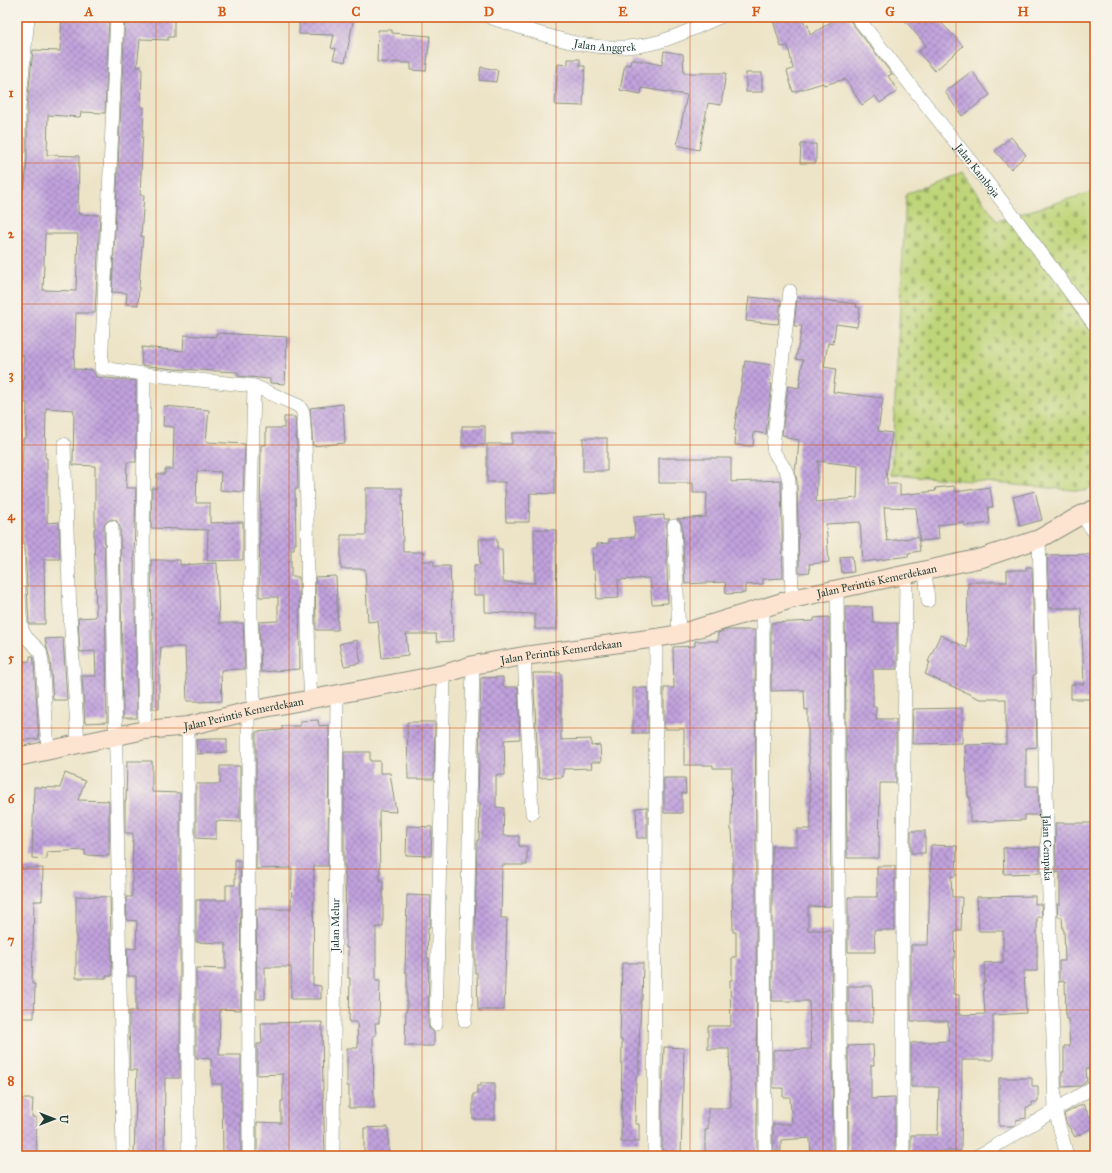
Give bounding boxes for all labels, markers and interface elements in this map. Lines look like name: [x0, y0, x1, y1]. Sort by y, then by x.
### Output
text: A: [84, 4, 94, 20]
text: B: [218, 4, 227, 20]
text: C: [352, 4, 361, 20]
text: D: [484, 4, 494, 20]
text: E: [618, 4, 628, 20]
text: F: [752, 4, 761, 20]
text: G: [885, 4, 895, 20]
text: H: [1017, 4, 1029, 20]
street label: Jalan Anggrek: [572, 36, 637, 54]
text: 1: [8, 85, 14, 101]
street label: Jalan Kamboja: [951, 140, 1003, 200]
text: 2: [8, 226, 15, 242]
text: 3: [8, 367, 14, 383]
text: 4: [7, 508, 15, 524]
street label: Jalan Perintis Kemerdekaan: [815, 561, 938, 601]
street label: Jalan Perintis Kemerdekaan: [499, 636, 623, 668]
text: 5: [8, 650, 15, 666]
street label: Jalan Perintis Kemerdekaan: [182, 694, 305, 734]
text: 6: [8, 791, 16, 807]
street label: Jalan Cempaka: [1039, 814, 1055, 881]
street label: Jalan Melur: [328, 897, 342, 953]
text: 7: [8, 932, 15, 948]
text: 8: [8, 1073, 15, 1089]
north arrow: [34, 1099, 74, 1139]
text: U: [57, 1115, 70, 1124]

